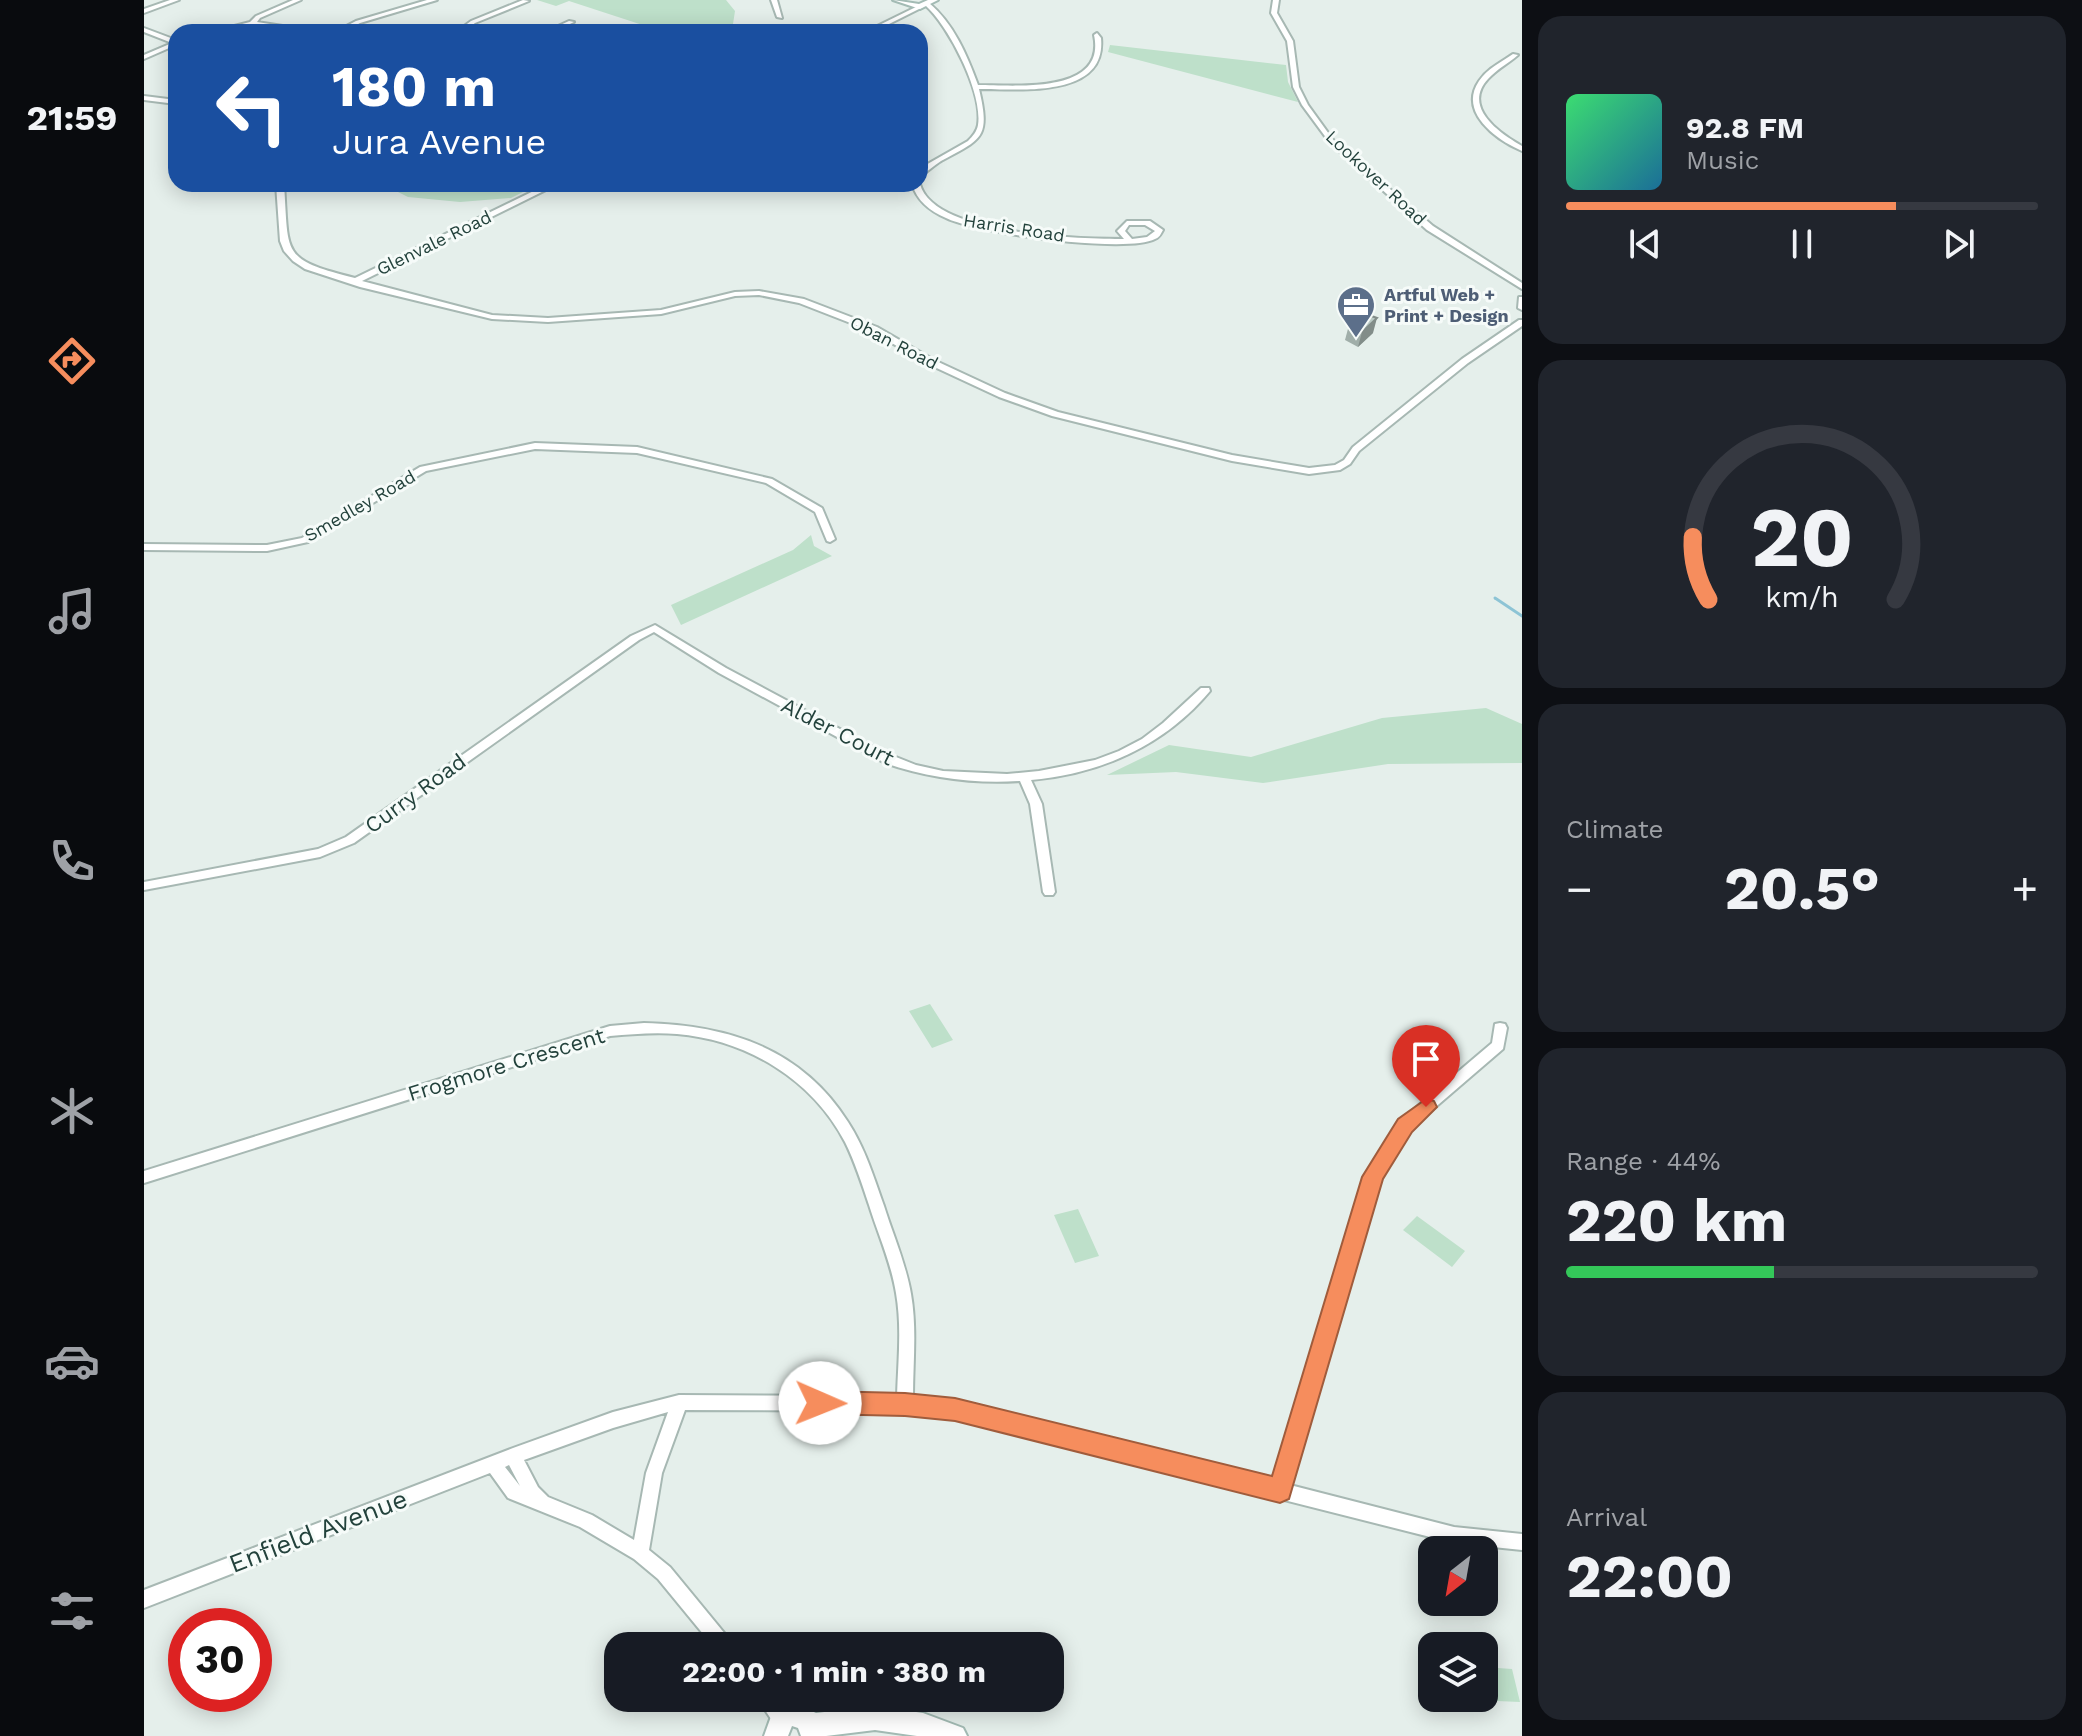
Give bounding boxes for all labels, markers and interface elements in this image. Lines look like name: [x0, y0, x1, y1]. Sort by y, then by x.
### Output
text: 180 m: [332, 54, 496, 120]
icon: left: [200, 56, 304, 160]
text: 21:59: [26, 97, 118, 139]
text: 92.8 FM: [1686, 110, 1804, 145]
text: Jura Avenue: [332, 121, 546, 163]
street label: Lookover Road: [1322, 126, 1431, 229]
text: Music: [1686, 145, 1759, 175]
street label: Glenvale Road: [373, 206, 495, 279]
street label: Harris Road: [962, 209, 1066, 246]
icon: previous: [1623, 222, 1667, 266]
icon: pause: [1780, 222, 1824, 266]
icon: next: [1937, 222, 1981, 266]
office icon: Artful Web + Print + Design: [1335, 284, 1377, 339]
place label: Artful Web + Print + Design: [1384, 284, 1509, 326]
street label: Oban Road: [847, 311, 942, 374]
icon: directions: [44, 333, 100, 389]
street label: Smedley Road: [301, 465, 419, 546]
text: 20: [1750, 489, 1854, 586]
text: km/h: [1765, 580, 1839, 614]
icon: music: [44, 583, 100, 639]
street label: Alder Court: [777, 692, 898, 771]
street label: Curry Road: [360, 748, 471, 838]
text: Climate: [1566, 814, 1664, 844]
icon: phone: [44, 833, 100, 889]
text: 20.5°: [1724, 853, 1880, 924]
text: −: [1566, 863, 1593, 915]
text: +: [2011, 863, 2038, 915]
street label: Frogmore Crescent: [405, 1023, 608, 1106]
pin: [1392, 1025, 1460, 1107]
icon: arrive: [1404, 1037, 1448, 1081]
icon: climate: [44, 1083, 100, 1139]
text: Range · 44%: [1566, 1146, 1721, 1176]
text: 220 km: [1566, 1185, 1787, 1256]
icon: car: [44, 1333, 100, 1389]
position arrow: [778, 1361, 862, 1445]
street label: Enfield Avenue: [225, 1483, 411, 1579]
text: Arrival: [1566, 1502, 1647, 1532]
north arrow: [1418, 1536, 1498, 1616]
map controls: [1418, 1536, 1498, 1712]
text: 22:00: [1566, 1541, 1733, 1612]
icon: filters: [44, 1583, 100, 1639]
speed limit sign: 30: [168, 1608, 272, 1712]
button: layers: [1418, 1632, 1498, 1712]
text: 22:00 · 1 min · 380 m: [682, 1654, 986, 1689]

